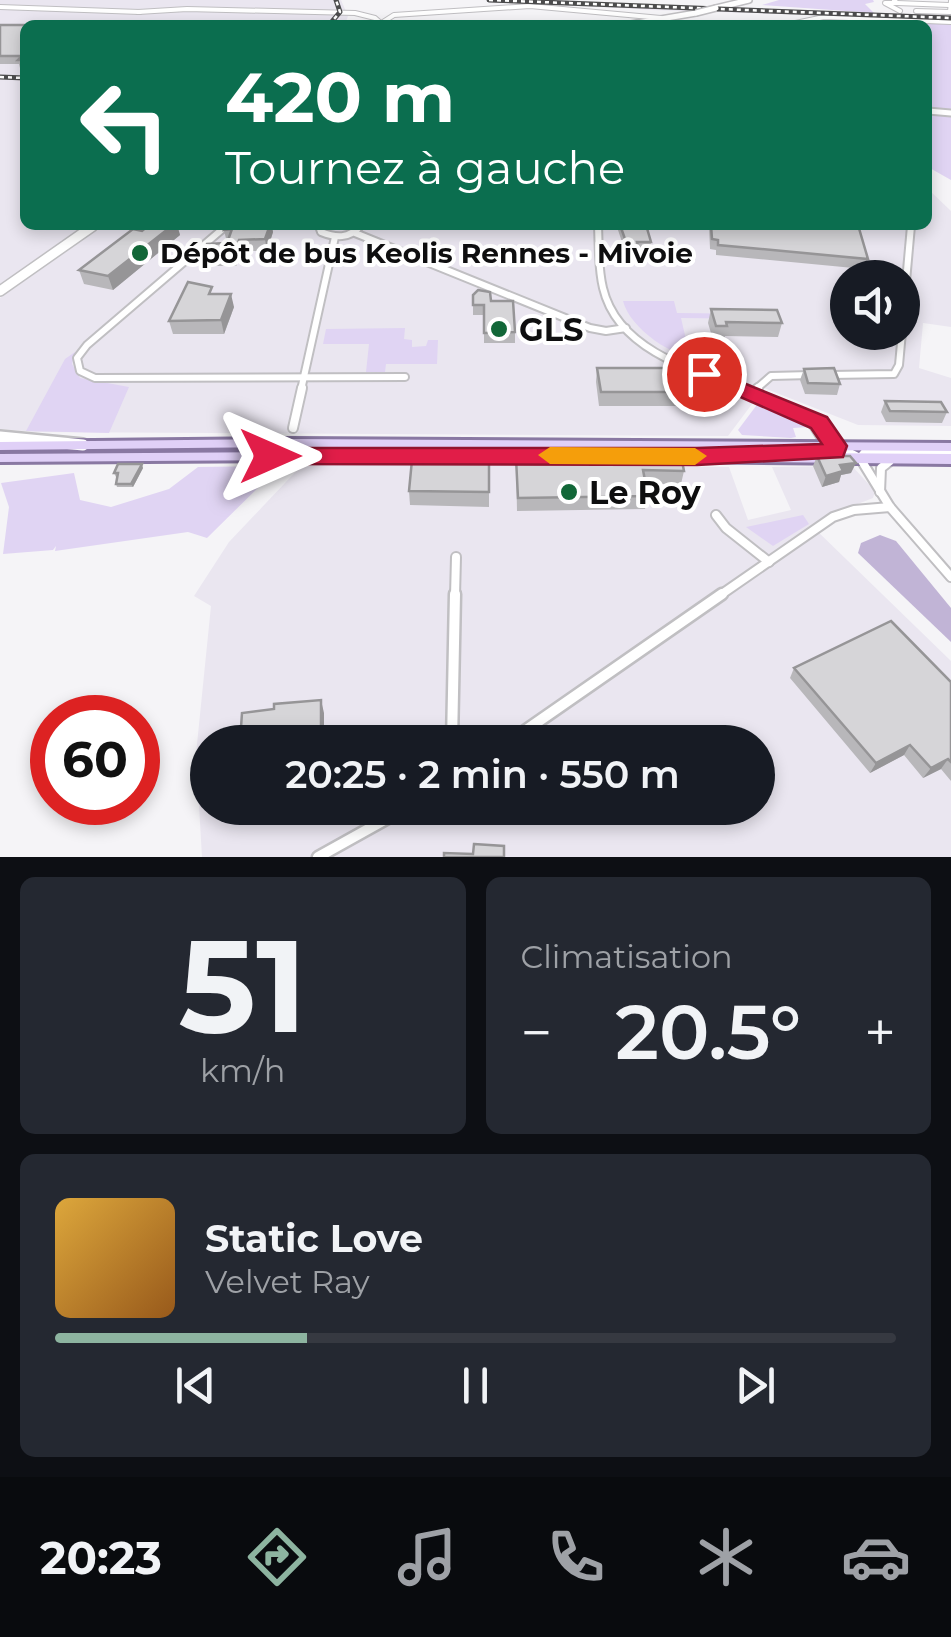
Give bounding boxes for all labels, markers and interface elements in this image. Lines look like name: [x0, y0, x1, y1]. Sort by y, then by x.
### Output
text: 420 m: [225, 54, 455, 140]
icon: left: [60, 60, 190, 190]
text: Tournez à gauche: [225, 140, 625, 195]
place label: Dépôt de bus Keolis Rennes - Mivoie: [160, 236, 693, 270]
marker: Dépôt de bus Keolis Rennes - Mivoie: [129, 242, 151, 264]
map controls: [830, 260, 920, 350]
button: sound: [830, 260, 920, 350]
place label: GLS: [519, 310, 583, 349]
marker: GLS: [488, 318, 510, 340]
pin: [662, 332, 747, 417]
icon: arrive: [677, 347, 732, 402]
position arrow: [218, 404, 322, 508]
place label: Le Roy: [589, 473, 701, 512]
marker: Le Roy: [558, 481, 580, 503]
speed limit sign: 60: [30, 695, 160, 825]
text: 20:25 · 2 min · 550 m: [285, 751, 680, 798]
text: 51: [179, 906, 307, 1065]
text: Climatisation: [521, 937, 733, 976]
text: 20.5°: [615, 986, 801, 1078]
text: −: [521, 999, 552, 1066]
text: +: [864, 999, 896, 1066]
text: km/h: [200, 1051, 285, 1090]
text: Static Love: [205, 1215, 423, 1262]
text: Velvet Ray: [205, 1262, 370, 1301]
icon: previous: [168, 1358, 223, 1413]
icon: pause: [448, 1358, 503, 1413]
icon: next: [728, 1358, 783, 1413]
icon: directions: [242, 1522, 312, 1592]
icon: music: [392, 1522, 462, 1592]
icon: phone: [541, 1522, 611, 1592]
icon: climate: [691, 1522, 761, 1592]
icon: car: [841, 1522, 911, 1592]
text: 20:23: [40, 1530, 162, 1585]

